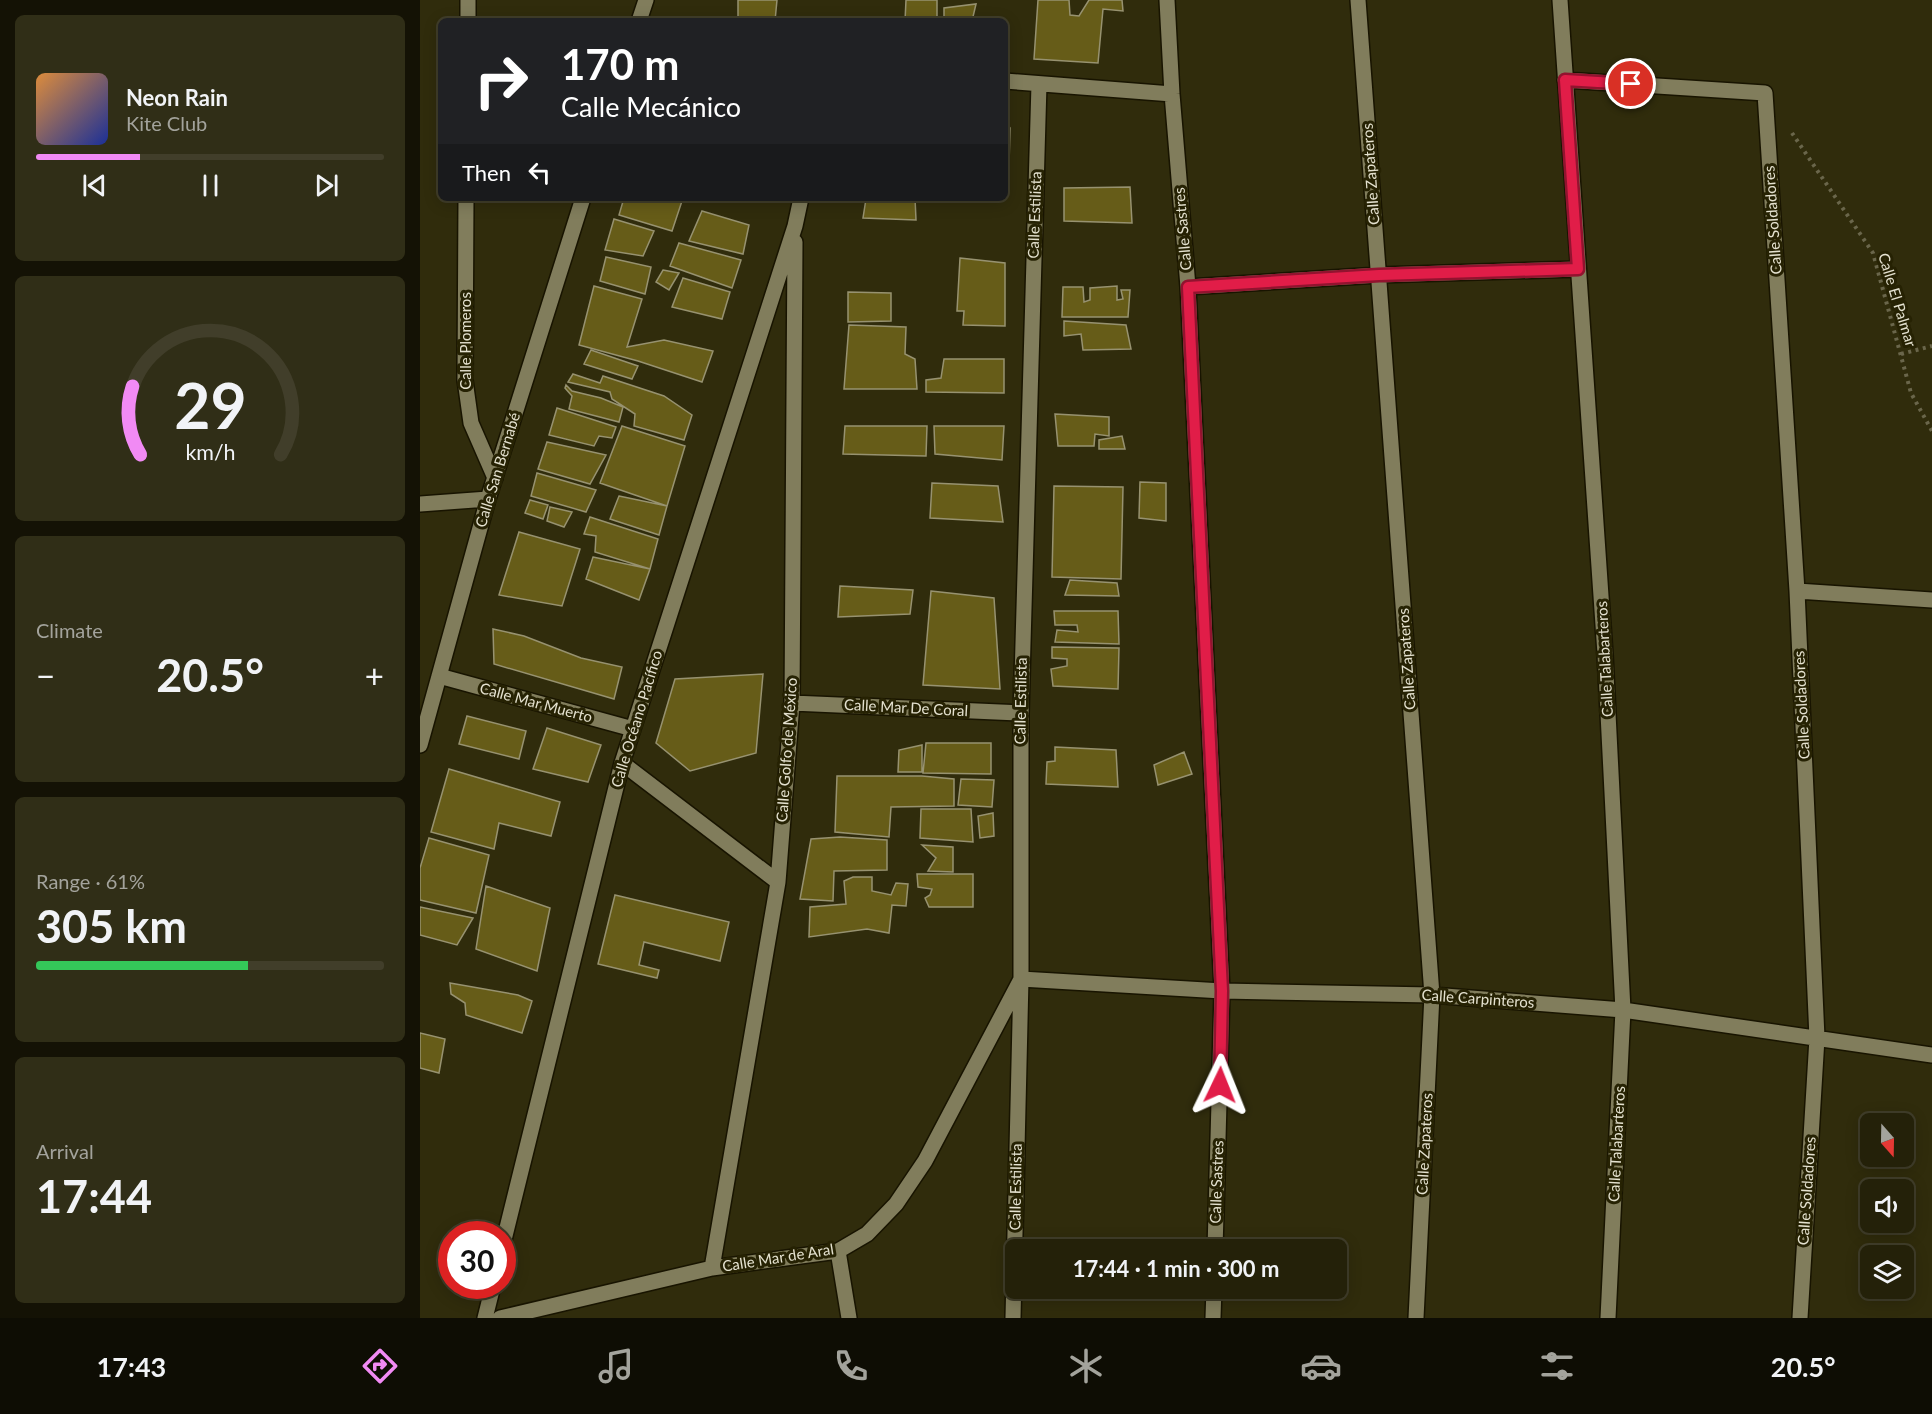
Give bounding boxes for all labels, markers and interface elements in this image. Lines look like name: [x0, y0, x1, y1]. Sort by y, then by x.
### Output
text: 170 m: [561, 39, 679, 89]
icon: right: [462, 42, 540, 120]
pin: [1605, 58, 1656, 109]
icon: arrive: [1614, 67, 1647, 100]
text: Neon Rain: [126, 84, 228, 111]
text: Calle Mecánico: [561, 90, 741, 123]
text: Kite Club: [126, 111, 207, 135]
street label: Calle Zapateros: [1357, 123, 1383, 226]
icon: left: [523, 156, 556, 189]
text: Then: [462, 159, 511, 186]
street label: Calle Soldadores: [1759, 165, 1785, 275]
icon: previous: [78, 169, 111, 202]
icon: pause: [194, 169, 227, 202]
icon: next: [310, 169, 343, 202]
street label: Calle Estilista: [1023, 171, 1045, 259]
street label: Calle Sastres: [1169, 187, 1195, 271]
street label: Calle El Palmar: [1875, 251, 1921, 349]
street label: Calle Plomeros: [456, 292, 474, 390]
text: 29: [174, 368, 246, 443]
street label: Calle San Bernabé: [471, 410, 523, 529]
text: km/h: [185, 440, 235, 466]
street label: Calle Talabarteros: [1592, 601, 1616, 718]
street label: Calle Zapateros: [1393, 608, 1419, 711]
text: Climate: [36, 618, 103, 642]
text: 20.5°: [156, 648, 264, 702]
street label: Calle Océano Pacífico: [607, 648, 665, 789]
street label: Calle Soldadores: [1789, 650, 1813, 760]
text: −: [36, 655, 55, 695]
text: +: [365, 655, 384, 695]
street label: Calle Estilista: [1010, 657, 1030, 745]
street label: Calle Golfo de México: [772, 677, 800, 823]
street label: Calle Mar Muerto: [478, 678, 595, 726]
street label: Calle Mar De Coral: [844, 695, 969, 719]
text: Range · 61%: [36, 869, 145, 893]
text: 305 km: [36, 899, 187, 953]
street label: Calle Carpinteros: [1421, 985, 1535, 1011]
position arrow: [1188, 1053, 1252, 1117]
street label: Calle Talabarteros: [1604, 1085, 1628, 1202]
street label: Calle Zapateros: [1412, 1093, 1436, 1195]
north arrow: [1860, 1113, 1914, 1167]
map controls: [1860, 1113, 1914, 1299]
street label: Calle Soldadores: [1793, 1136, 1819, 1246]
text: Arrival: [36, 1139, 94, 1163]
street label: Calle Sastres: [1206, 1140, 1226, 1224]
street label: Calle Estilista: [1005, 1143, 1025, 1231]
text: 17:44: [36, 1169, 152, 1223]
button: sound: [1860, 1179, 1914, 1233]
speed limit sign: 30: [438, 1221, 516, 1299]
street label: Calle Mar de Aral: [721, 1239, 835, 1275]
button: layers: [1860, 1245, 1914, 1299]
text: 17:44 · 1 min · 300 m: [1073, 1255, 1279, 1282]
icon: directions: [359, 1345, 401, 1387]
icon: music: [595, 1345, 637, 1387]
icon: phone: [830, 1345, 872, 1387]
icon: climate: [1065, 1345, 1107, 1387]
icon: car: [1300, 1345, 1342, 1387]
icon: filters: [1536, 1345, 1578, 1387]
text: 17:43: [97, 1350, 166, 1383]
text: 20.5°: [1771, 1350, 1835, 1383]

